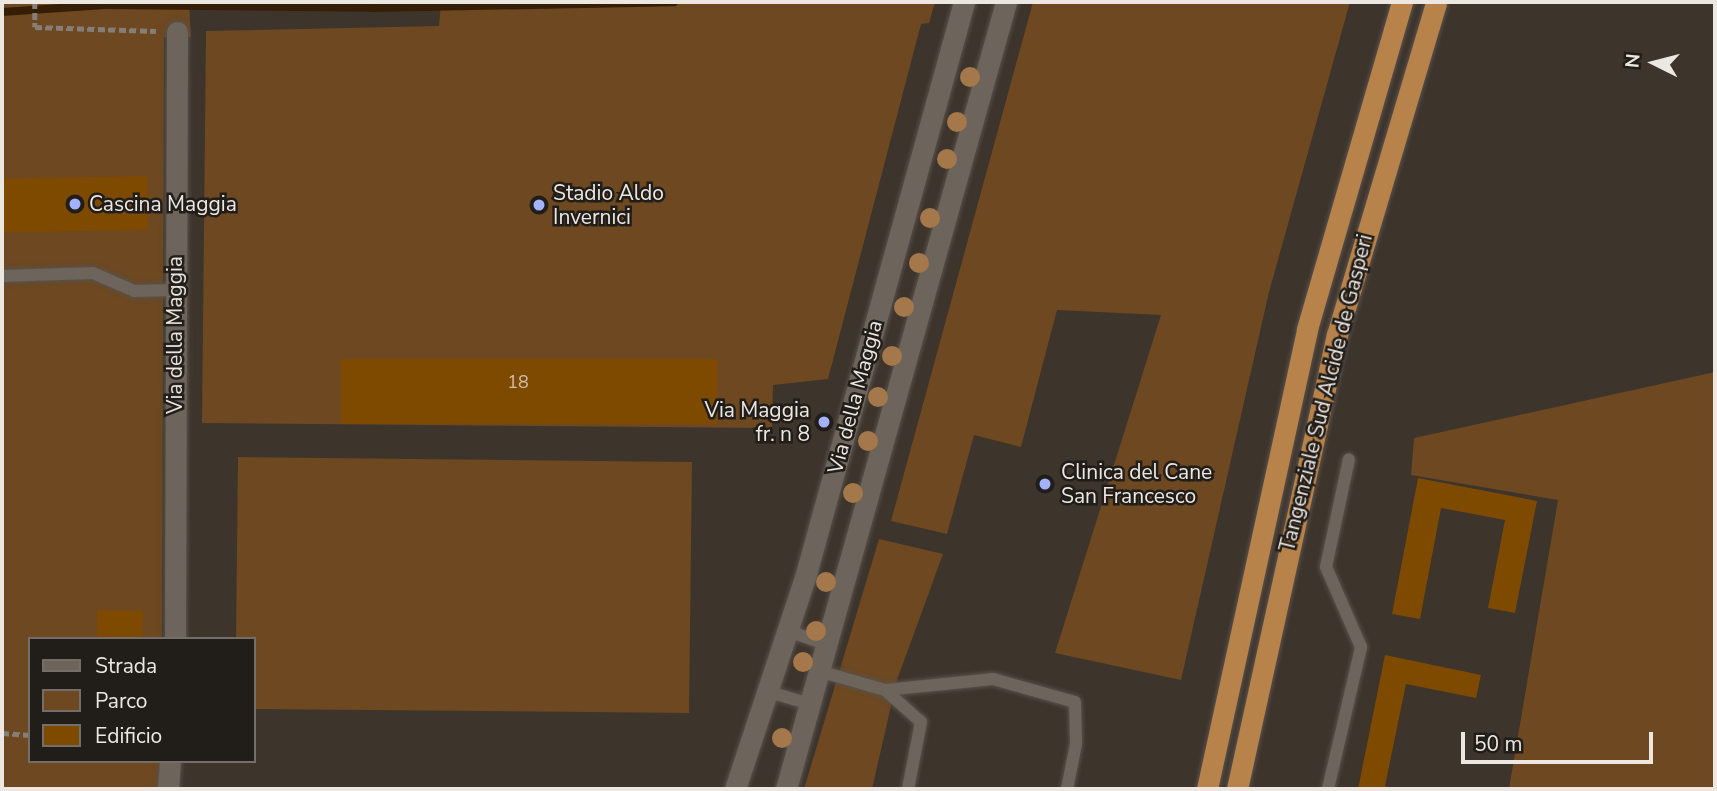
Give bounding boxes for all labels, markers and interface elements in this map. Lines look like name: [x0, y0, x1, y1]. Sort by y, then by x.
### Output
north arrow: [1619, 28, 1689, 98]
text: N: [1619, 52, 1647, 69]
place label: Stadio Aldo Invernici: [553, 180, 664, 230]
place label: Cascina Maggia: [89, 191, 237, 217]
marker: Cascina Maggia: [67, 196, 83, 212]
marker: Stadio Aldo Invernici: [531, 197, 547, 213]
street label: Tangenziale Sud Alcide de Gasperi: [1274, 232, 1378, 554]
street label: Via della Maggia: [162, 256, 188, 414]
street label: Via della Maggia: [822, 317, 888, 477]
house number: 18: [507, 371, 529, 393]
place label: Via Maggia fr. n 8: [704, 397, 810, 447]
marker: Via Maggia fr. n 8: [816, 414, 832, 430]
place label: Clinica del Cane San Francesco: [1061, 459, 1212, 509]
marker: Clinica del Cane San Francesco: [1035, 474, 1055, 494]
legend: [28, 637, 256, 763]
text: Strada: [95, 652, 157, 680]
text: Parco: [95, 687, 148, 715]
scale bar: [1465, 718, 1658, 762]
text: Edificio: [95, 722, 162, 750]
text: 50 m: [1474, 730, 1523, 758]

